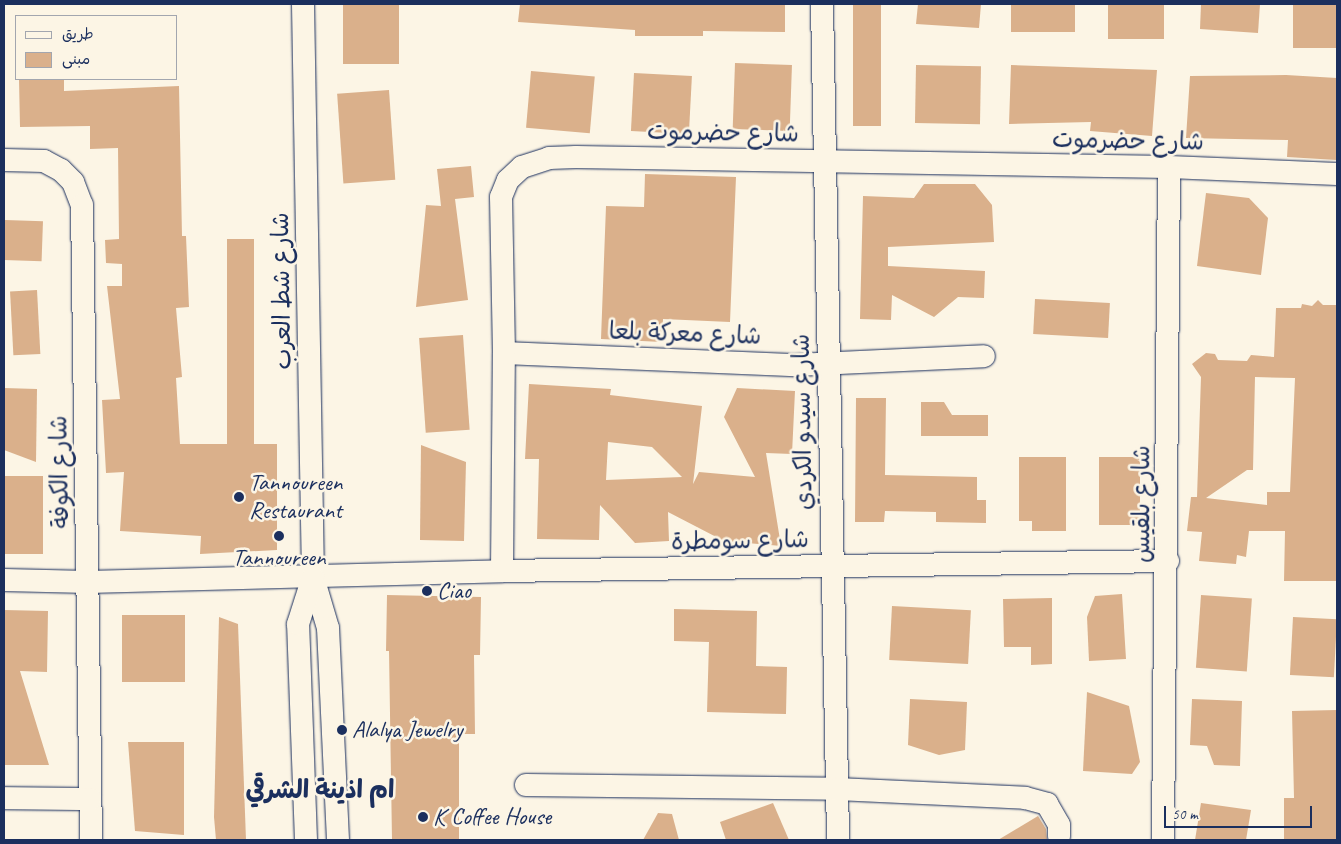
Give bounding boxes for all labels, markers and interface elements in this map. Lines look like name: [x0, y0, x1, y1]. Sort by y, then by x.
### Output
legend: [15, 15, 178, 80]
text: طريق: [62, 25, 94, 44]
text: مبنى: [62, 50, 90, 69]
street label: شارع حضرموت: [647, 117, 799, 149]
street label: شارع حضرموت: [1052, 125, 1204, 157]
street label: شارع شط العرب: [266, 212, 298, 370]
street label: شارع معركة بلعا: [608, 317, 762, 351]
street label: شارع سيدو الكردي: [787, 334, 819, 510]
street label: شارع الكوفة: [45, 415, 75, 529]
street label: شارع بلقيس: [1128, 445, 1156, 563]
place label: Tannoureen Restaurant: [249, 469, 342, 525]
marker: Tannoureen Restaurant: [233, 491, 245, 503]
street label: شارع سومطرة: [671, 525, 809, 557]
marker: Tannoureen: [273, 530, 285, 542]
place label: Tannoureen: [232, 544, 326, 572]
place label: Ciao: [437, 577, 471, 605]
marker: Ciao: [421, 585, 433, 597]
place label: Alalya Jewelry: [352, 716, 462, 744]
marker: Alalya Jewelry: [336, 724, 348, 736]
district label: ام اذينة الشرقي: [246, 775, 394, 805]
scale bar: [1166, 796, 1314, 828]
place label: K Coffee House: [433, 803, 551, 831]
text: 50 m: [1172, 805, 1198, 824]
marker: K Coffee House: [417, 811, 429, 823]

